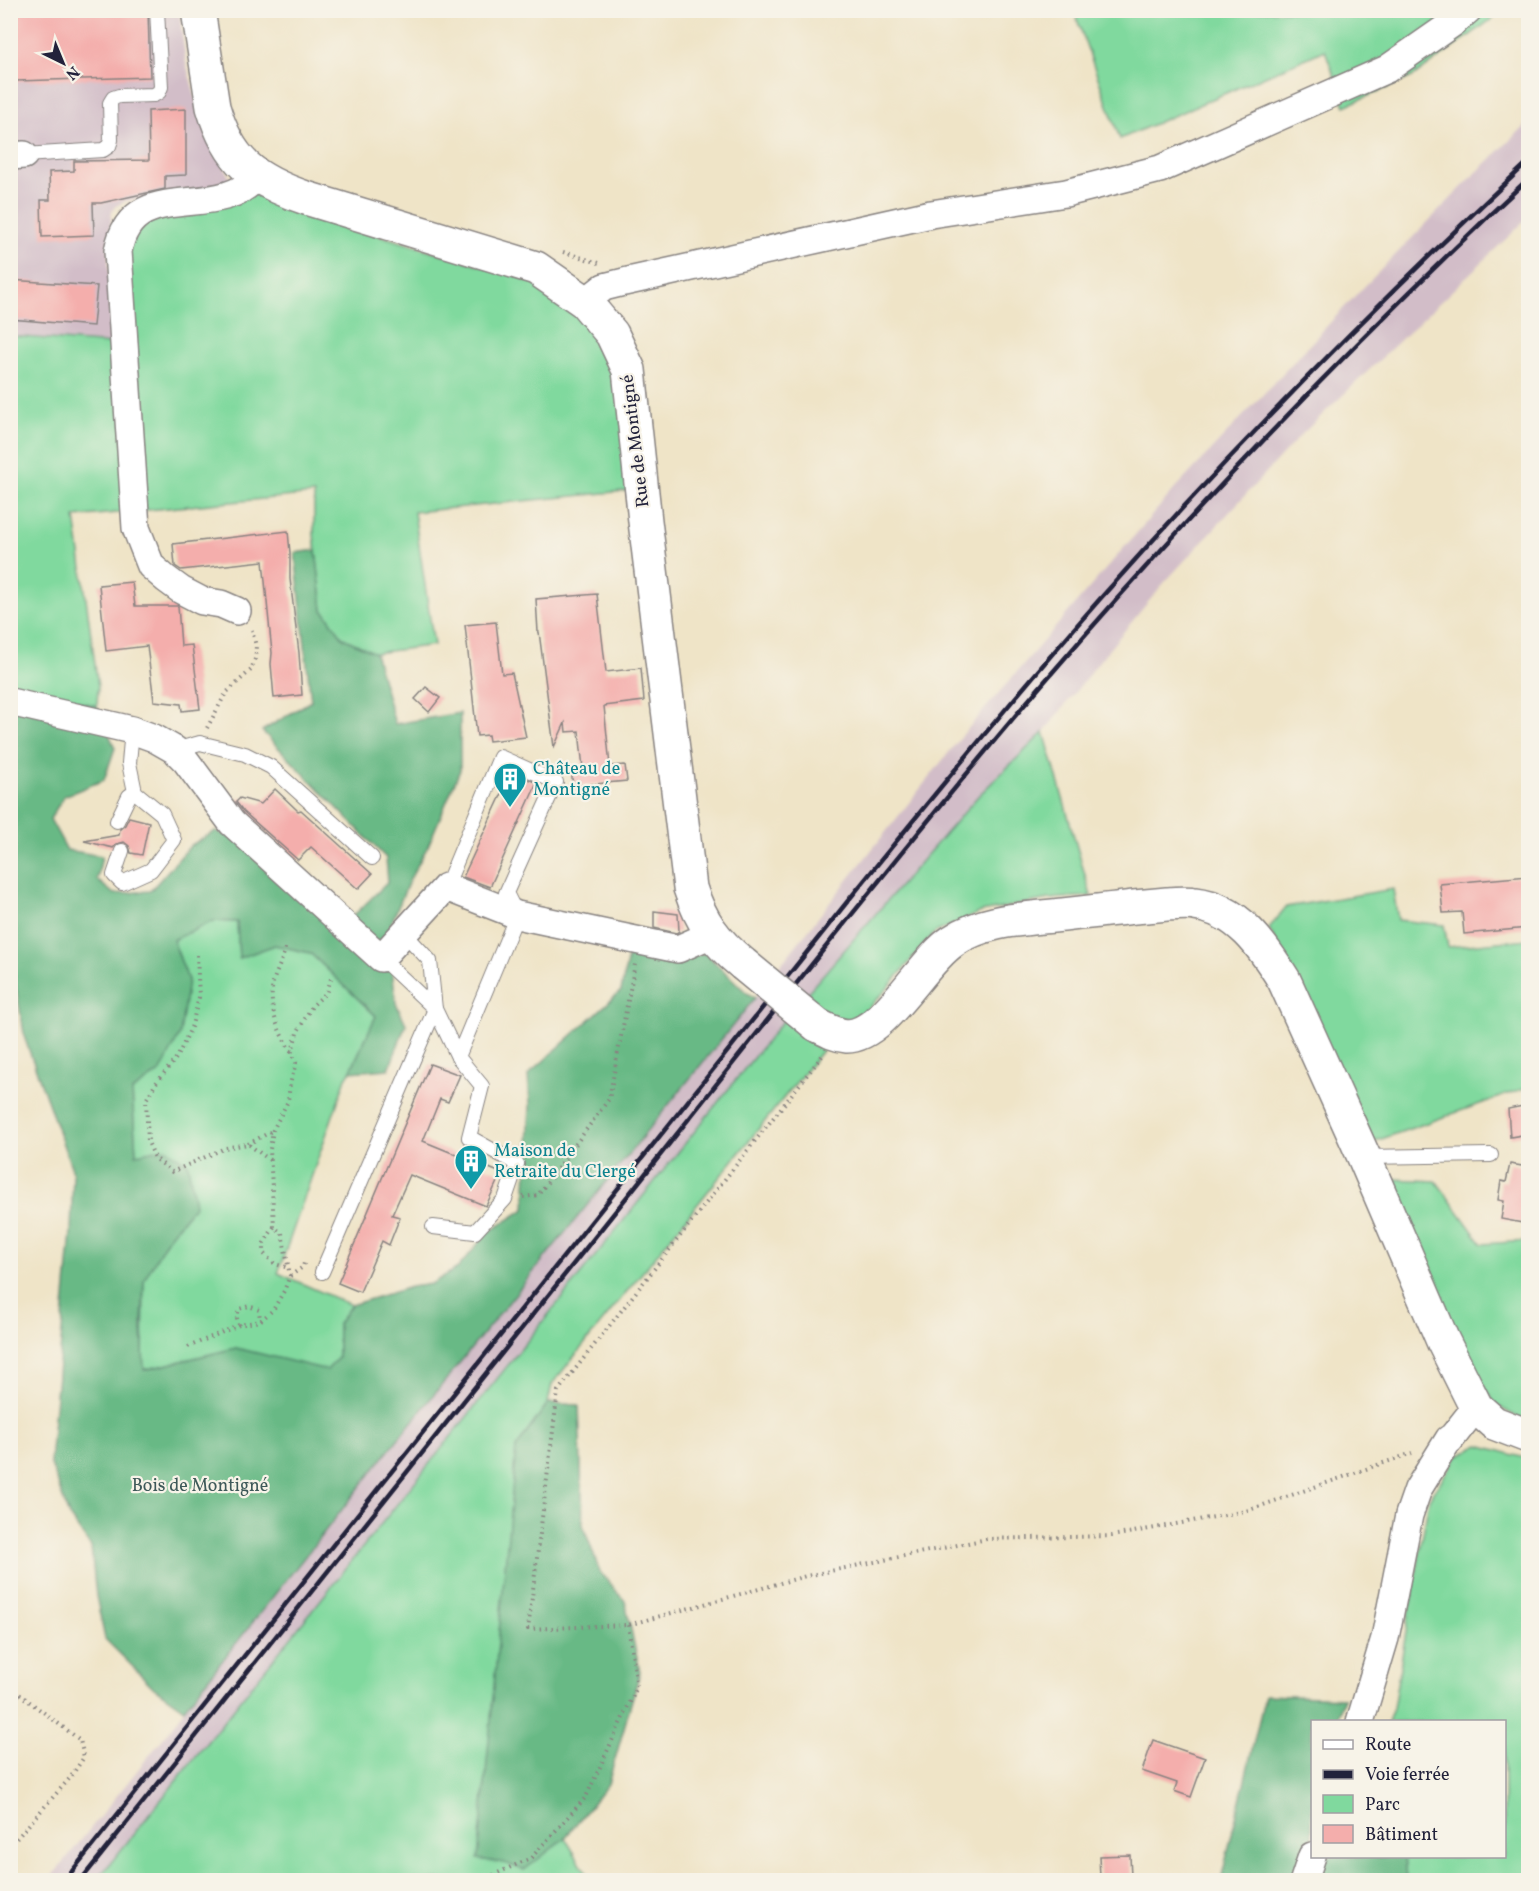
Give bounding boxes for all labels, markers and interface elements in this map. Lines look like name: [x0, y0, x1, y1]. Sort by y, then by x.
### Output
north arrow: [33, 33, 93, 93]
text: N: [60, 60, 84, 85]
street label: Rue de Montigné: [615, 373, 657, 509]
place label: Château de Montigné: [533, 757, 620, 803]
building icon: Château de Montigné: [492, 761, 528, 808]
place label: Maison de Retraite du Clergé: [494, 1139, 636, 1185]
building icon: Maison de Retraite du Clergé: [453, 1143, 489, 1190]
park label: Bois de Montigné: [132, 1474, 268, 1499]
legend: [1311, 1720, 1506, 1858]
text: Route: [1365, 1733, 1411, 1758]
text: Voie ferrée: [1365, 1763, 1450, 1788]
text: Parc: [1365, 1793, 1400, 1818]
text: Bâtiment: [1365, 1823, 1438, 1848]

